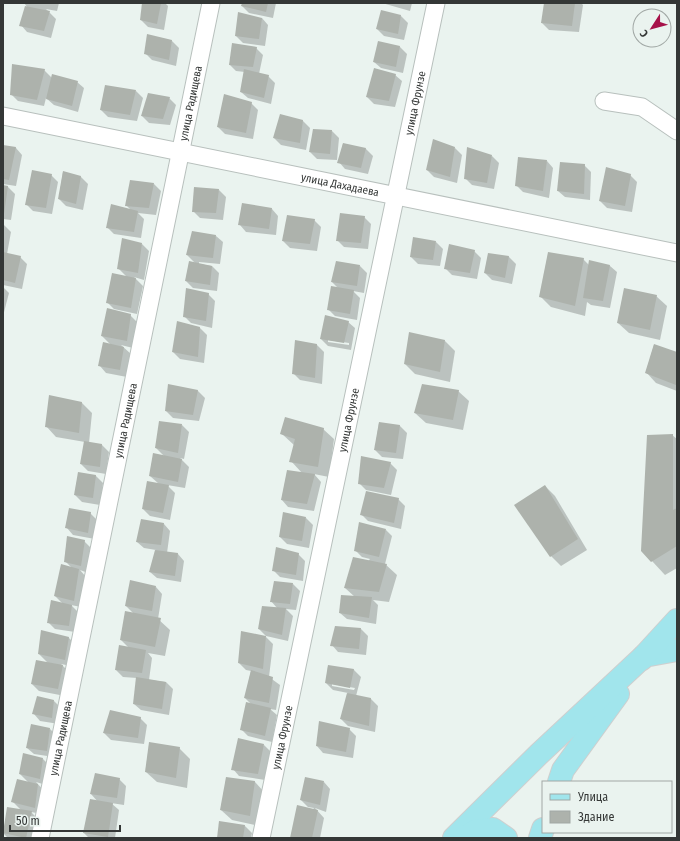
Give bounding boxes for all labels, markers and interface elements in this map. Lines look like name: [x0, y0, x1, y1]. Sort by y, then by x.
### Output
north arrow: [632, 8, 672, 48]
text: С: [637, 27, 651, 40]
street label: улица Радищева: [176, 65, 204, 142]
street label: улица Фрунзе: [402, 70, 428, 136]
street label: улица Дахадаева: [300, 170, 380, 199]
street label: улица Радищева: [111, 382, 139, 459]
street label: улица Фрунзе: [336, 387, 362, 453]
street label: улица Радищева: [46, 699, 74, 777]
street label: улица Фрунзе: [269, 704, 295, 770]
legend: [542, 781, 672, 833]
text: Улица: [577, 790, 608, 804]
scale bar: [10, 807, 120, 833]
text: Здание: [578, 810, 614, 824]
text: 50 m: [16, 814, 40, 828]

